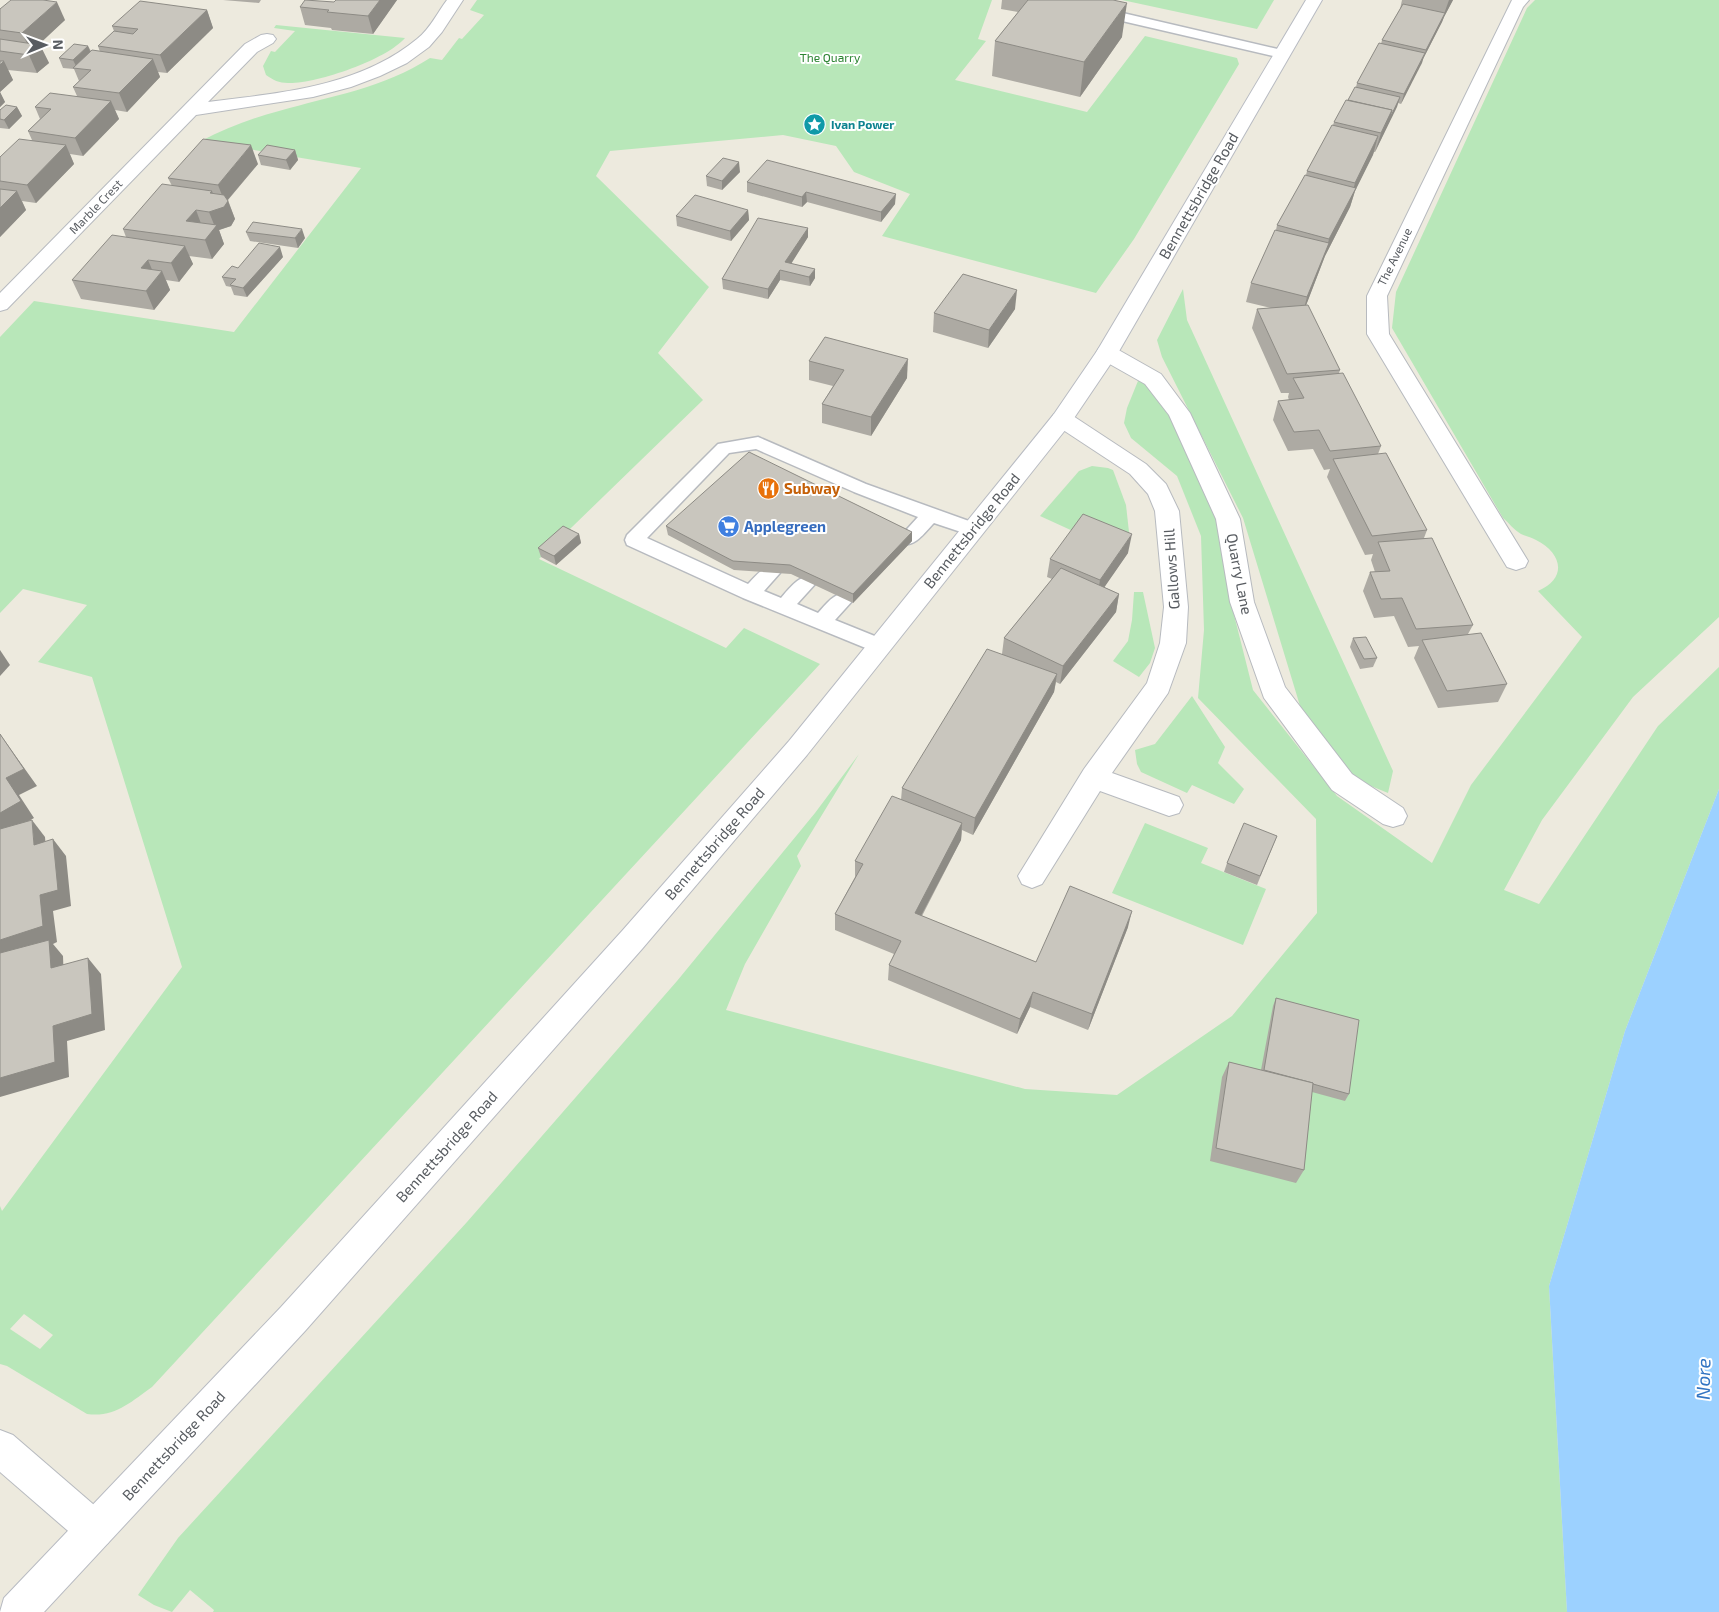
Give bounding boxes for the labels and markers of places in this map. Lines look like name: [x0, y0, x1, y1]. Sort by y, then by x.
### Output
place icon: Ivan Power: [803, 113, 827, 137]
place label: Ivan Power: [831, 117, 894, 131]
restaurant icon: Subway: [756, 477, 780, 501]
place label: Subway: [784, 479, 841, 498]
supermarket icon: Applegreen: [716, 515, 740, 539]
place label: Applegreen: [744, 517, 826, 535]

